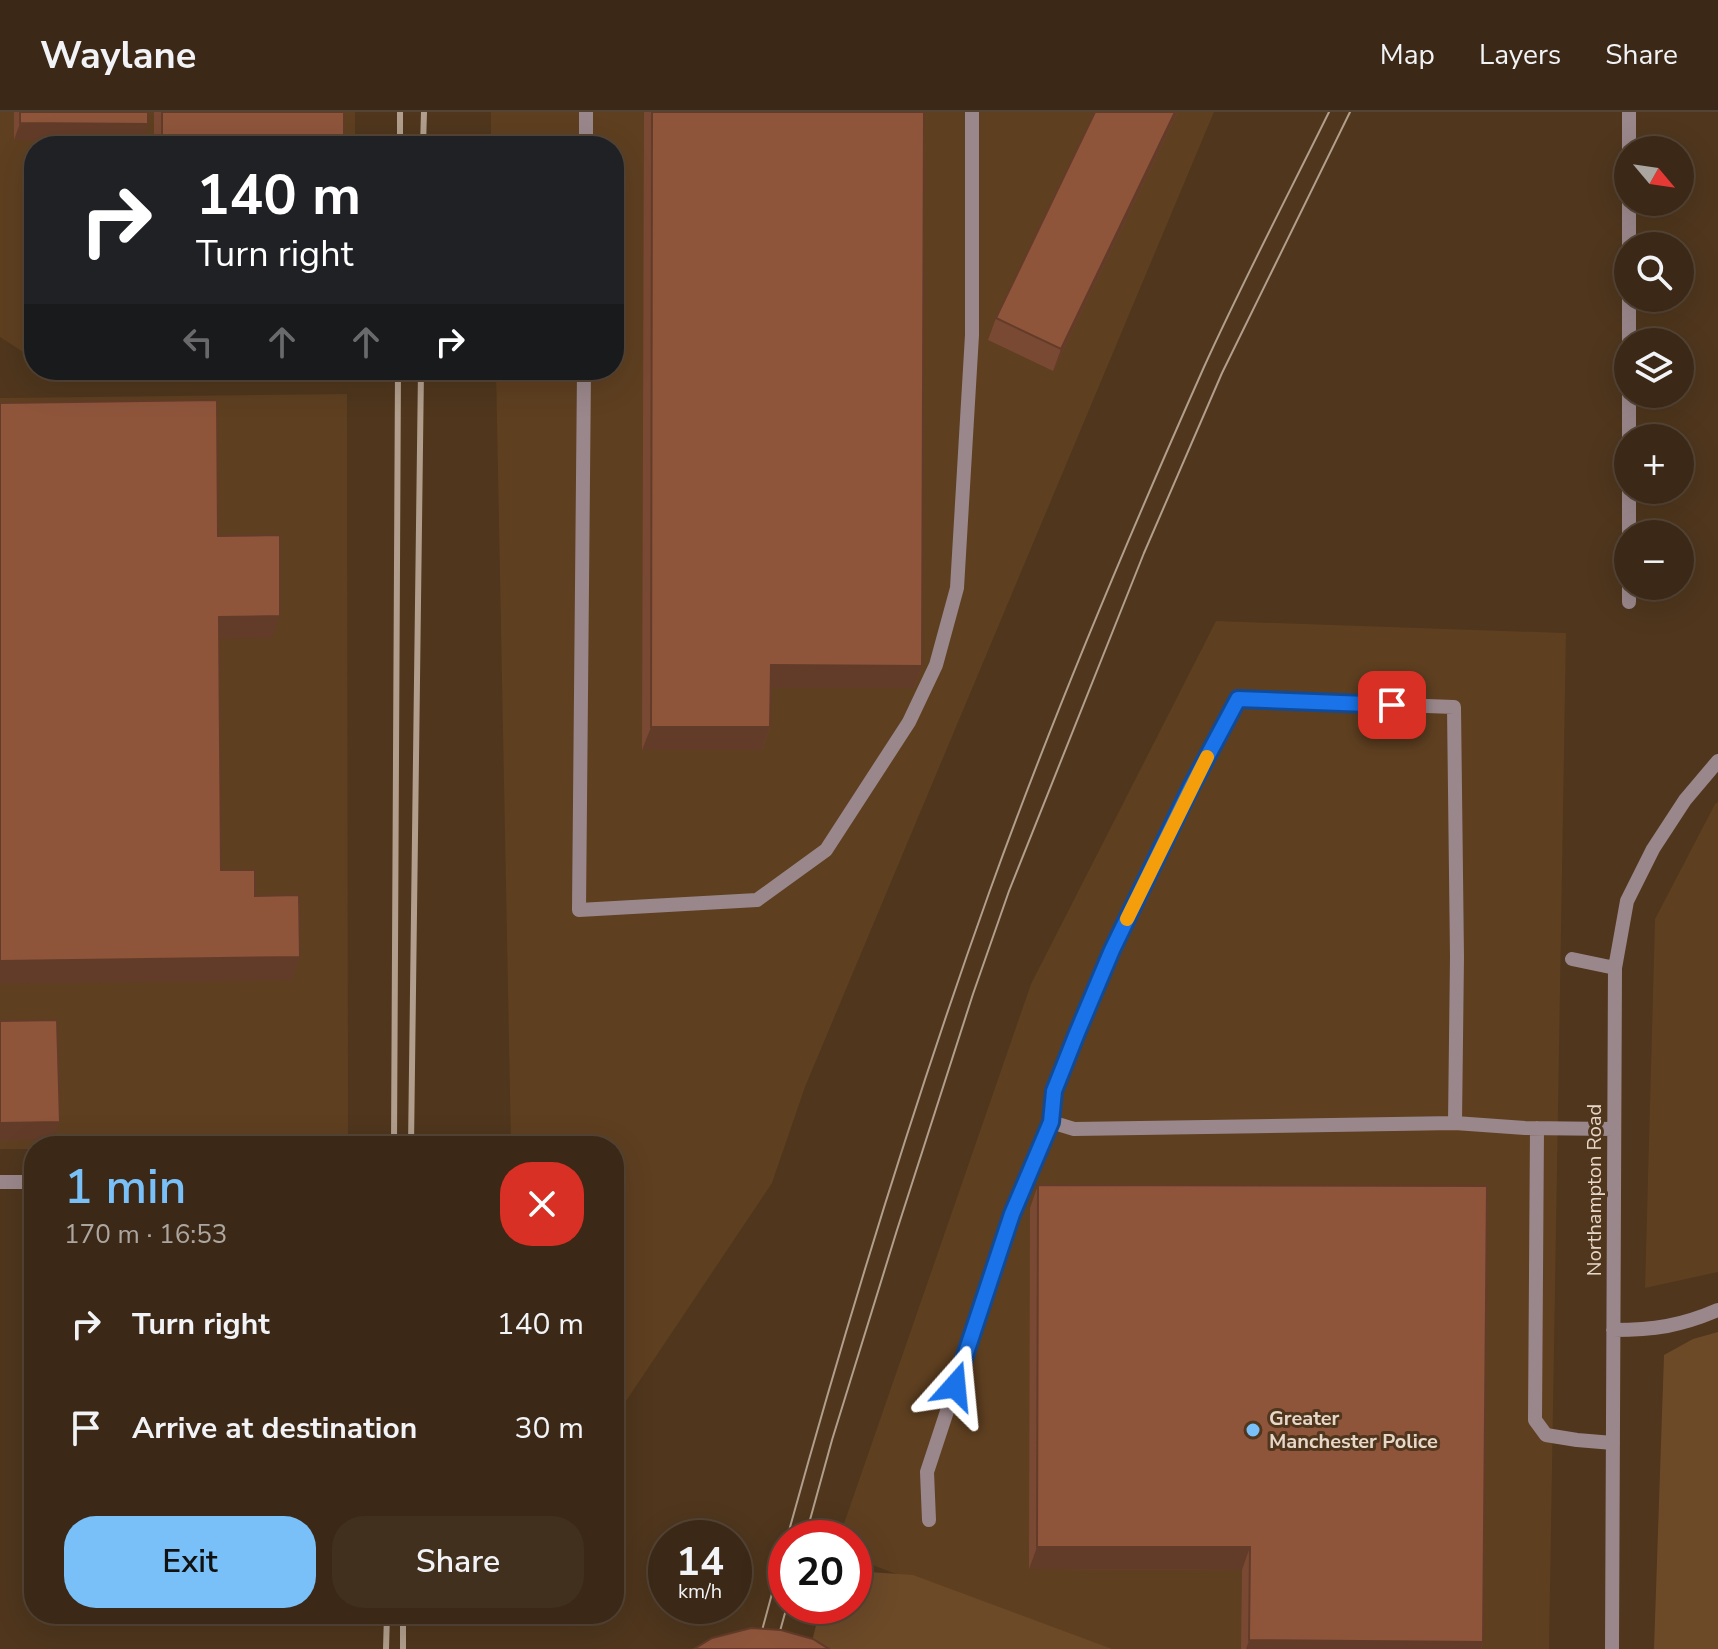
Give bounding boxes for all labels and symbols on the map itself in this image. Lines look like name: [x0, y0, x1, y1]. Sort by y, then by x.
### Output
north arrow: [1614, 136, 1694, 216]
pin: [1358, 671, 1426, 739]
street label: Northampton Road: [1581, 1104, 1608, 1276]
position arrow: [913, 1344, 997, 1428]
place label: Greater Manchester Police: [1269, 1405, 1438, 1455]
marker: Greater Manchester Police: [1244, 1421, 1262, 1439]
speed limit sign: 20: [768, 1520, 872, 1624]

